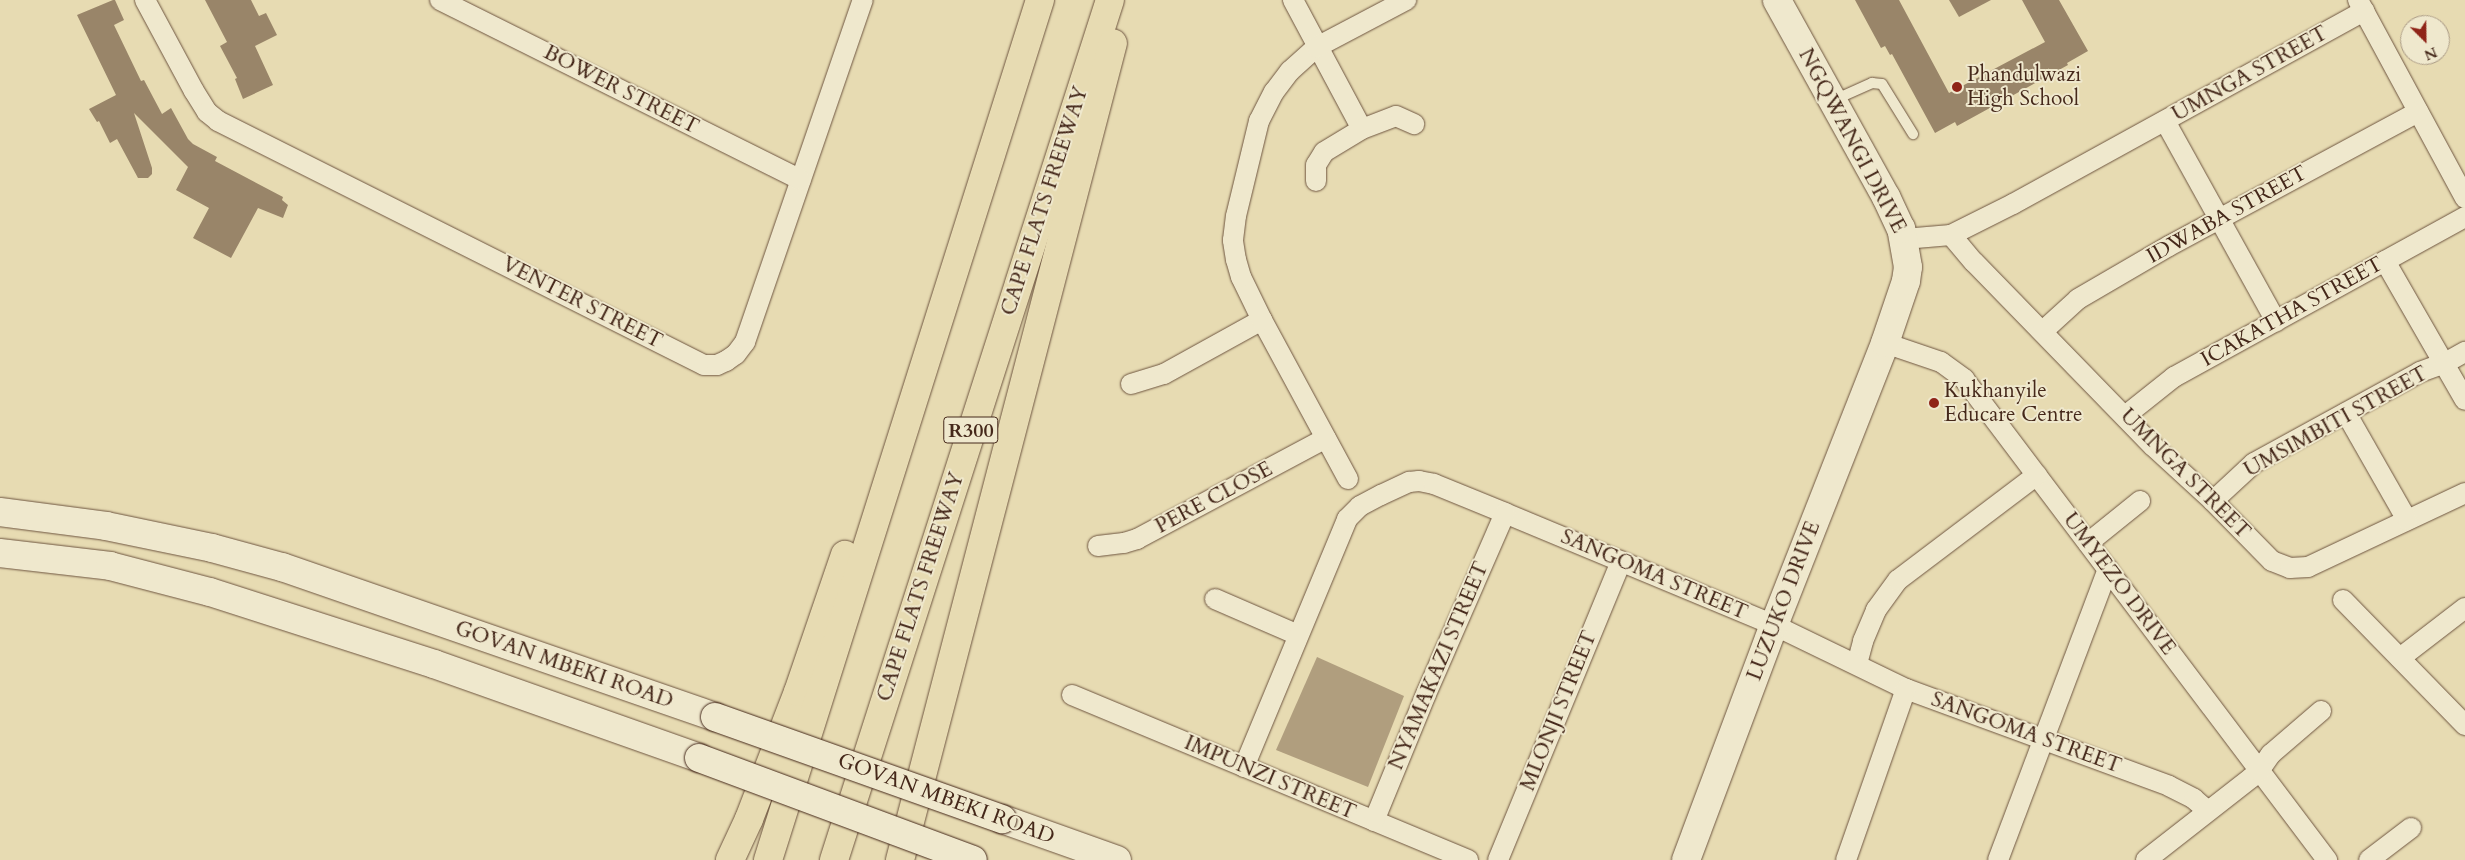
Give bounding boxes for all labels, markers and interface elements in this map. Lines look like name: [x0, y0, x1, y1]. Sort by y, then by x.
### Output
north arrow: [2400, 15, 2450, 65]
street label: UMNGA STREET: [2168, 21, 2332, 127]
street label: BOWER STREET: [539, 40, 703, 140]
text: N: [2421, 42, 2440, 64]
street label: NGQWANGI DRIVE: [1793, 44, 1911, 238]
place label: Phandulwazi High School: [1967, 62, 2081, 112]
marker: Phandulwazi High School: [1951, 81, 1963, 93]
street label: CAPE FLATS FREEWAY: [996, 83, 1094, 319]
street label: IDWABA STREET: [2143, 161, 2311, 269]
street label: VENTER STREET: [498, 252, 666, 354]
street label: ICAKATHA STREET: [2197, 252, 2387, 372]
street label: UMSIMBITI STREET: [2240, 361, 2432, 483]
place label: Kukhanyile Educare Centre: [1944, 378, 2083, 428]
marker: Kukhanyile Educare Centre: [1928, 397, 1940, 409]
street label: UMNGA STREET: [2115, 404, 2255, 544]
road number: R300: [942, 412, 1000, 448]
street label: PERE CLOSE: [1151, 457, 1277, 539]
street label: CAPE FLATS FREEWAY: [872, 469, 970, 705]
street label: UMYEZO DRIVE: [2057, 508, 2181, 660]
street label: LUZUKO DRIVE: [1742, 518, 1826, 684]
street label: SANGOMA STREET: [1557, 524, 1751, 626]
street label: NYAMAKAZI STREET: [1384, 558, 1494, 774]
street label: GOVAN MBEKI ROAD: [452, 616, 676, 714]
street label: MLONJI STREET: [1515, 627, 1603, 795]
street label: SANGOMA STREET: [1928, 687, 2124, 779]
street label: IMPUNZI STREET: [1180, 730, 1360, 826]
street label: GOVAN MBEKI ROAD: [834, 748, 1058, 850]

